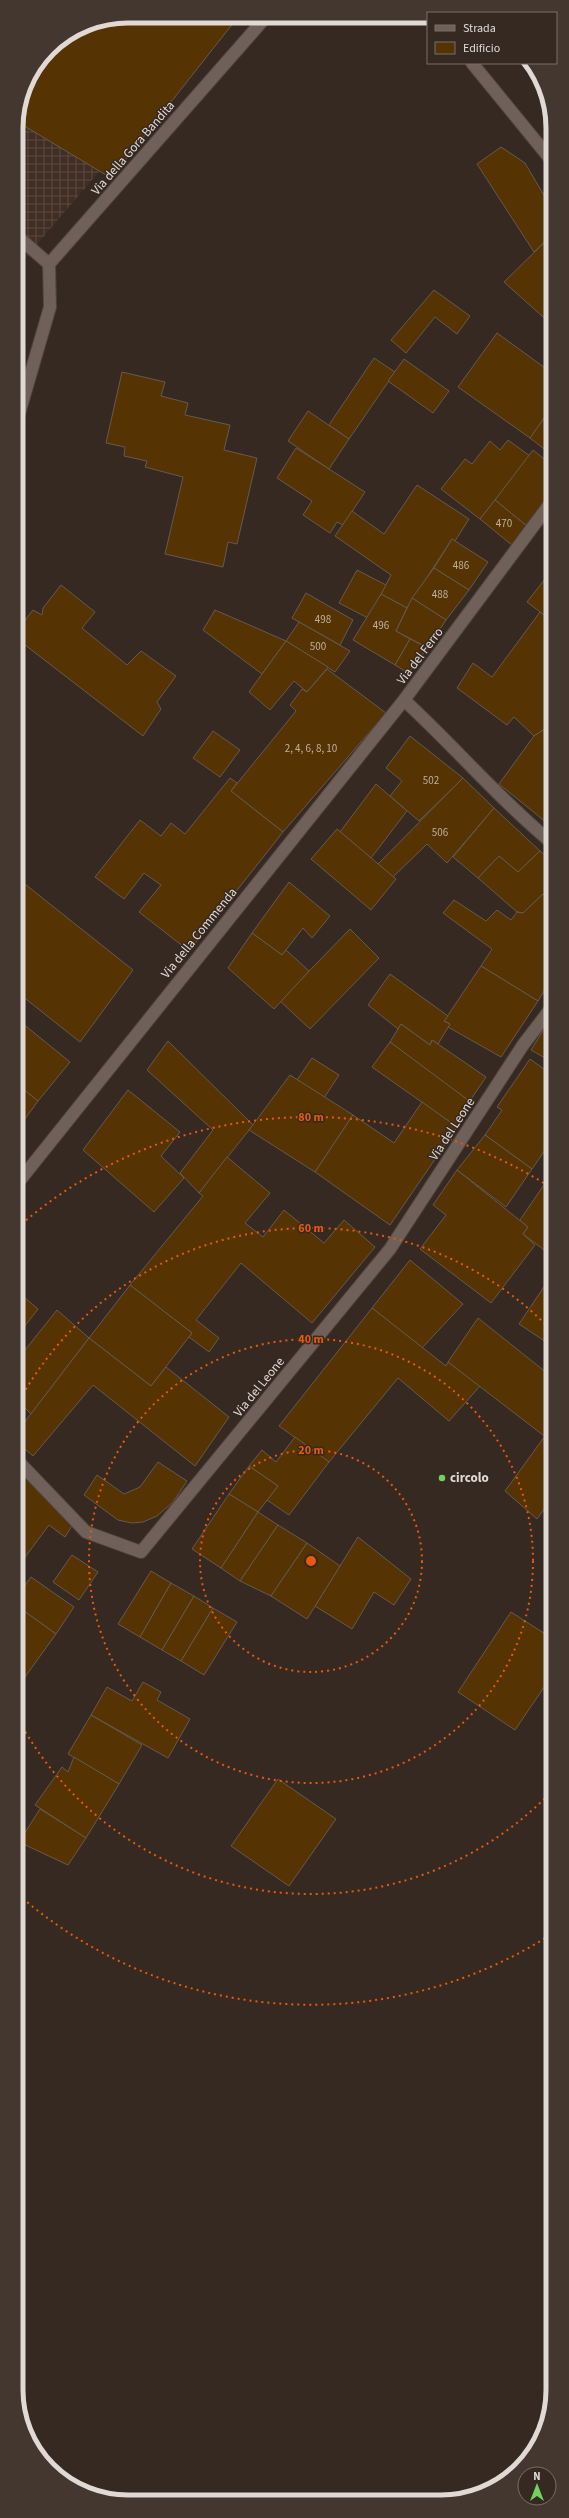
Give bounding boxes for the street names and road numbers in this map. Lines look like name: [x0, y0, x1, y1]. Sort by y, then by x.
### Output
street label: Via della Gora Bandita: [87, 97, 179, 199]
street label: Via del Ferro: [393, 624, 447, 688]
street label: Via della Commenda: [157, 884, 241, 982]
street label: Via del Leone: [425, 1094, 479, 1164]
street label: Via del Leone: [229, 1353, 289, 1421]

